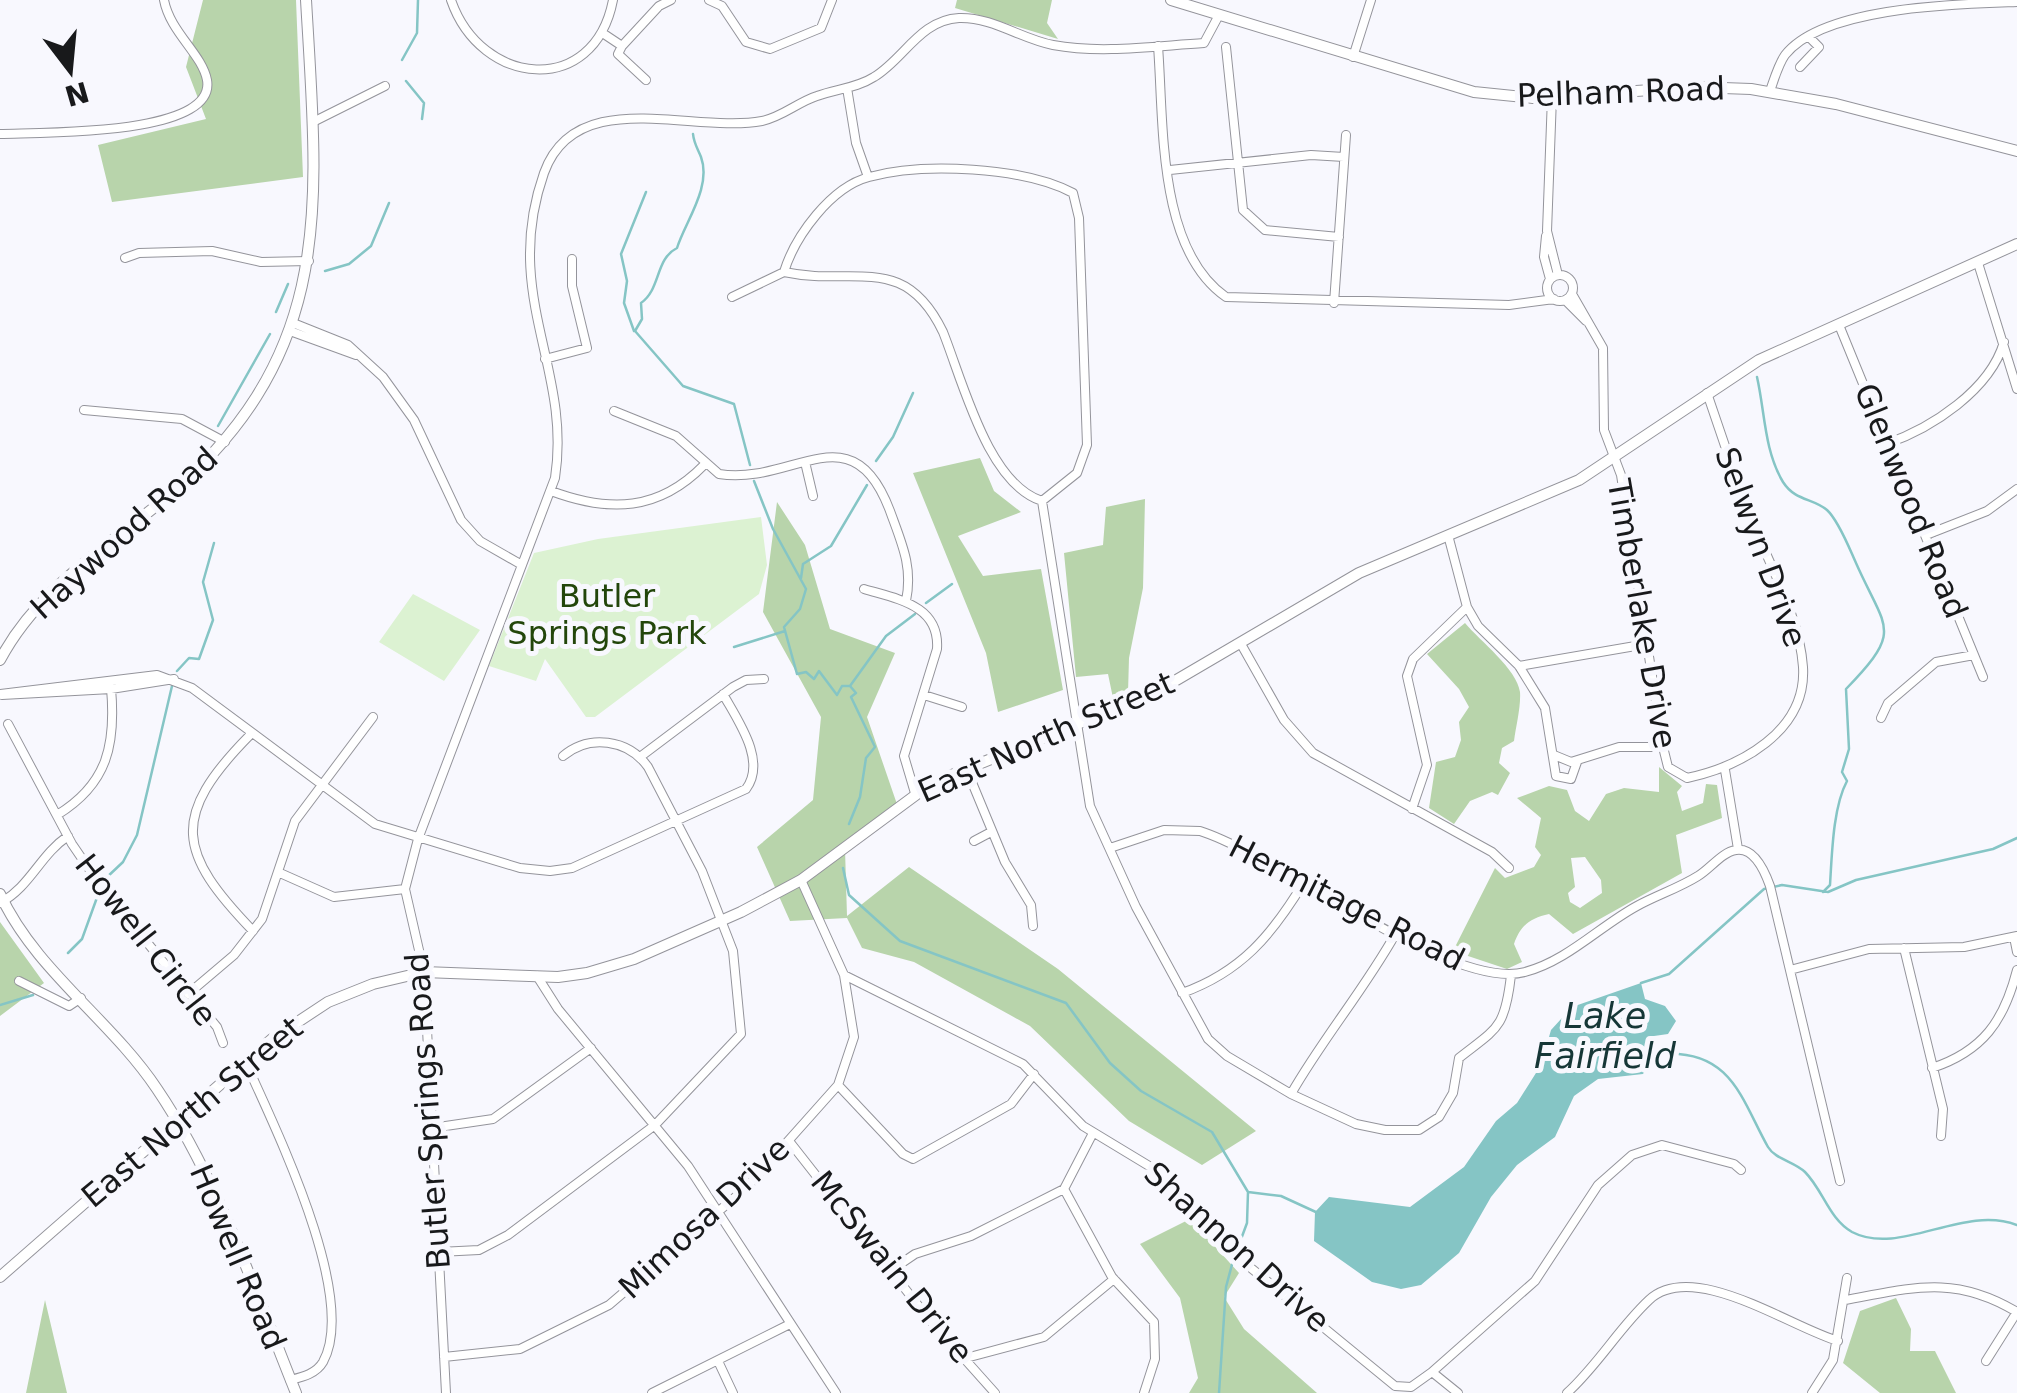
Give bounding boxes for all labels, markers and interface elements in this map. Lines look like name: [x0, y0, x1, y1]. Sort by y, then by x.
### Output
north arrow: [20, 20, 120, 120]
street label: Pelham Road: [1516, 69, 1726, 115]
text: N: [61, 74, 93, 113]
street label: Glenwood Road: [1847, 378, 1975, 624]
street label: Haywood Road: [23, 439, 225, 627]
street label: Selwyn Drive: [1707, 442, 1815, 652]
street label: Timberlake Drive: [1599, 475, 1684, 752]
park label: Butler Springs Park: [507, 577, 707, 652]
street label: East North Street: [912, 663, 1180, 811]
street label: Hermitage Road: [1223, 827, 1471, 979]
street label: Howell Circle: [67, 847, 225, 1033]
street label: Butler Springs Road: [398, 952, 458, 1270]
water label: Lake Fairfield: [1534, 996, 1677, 1076]
street label: East North Street: [74, 1009, 310, 1215]
street label: Mimosa Drive: [611, 1129, 797, 1307]
street label: Shannon Drive: [1137, 1154, 1337, 1340]
street label: Howell Road: [182, 1159, 294, 1355]
street label: McSwain Drive: [803, 1163, 981, 1371]

